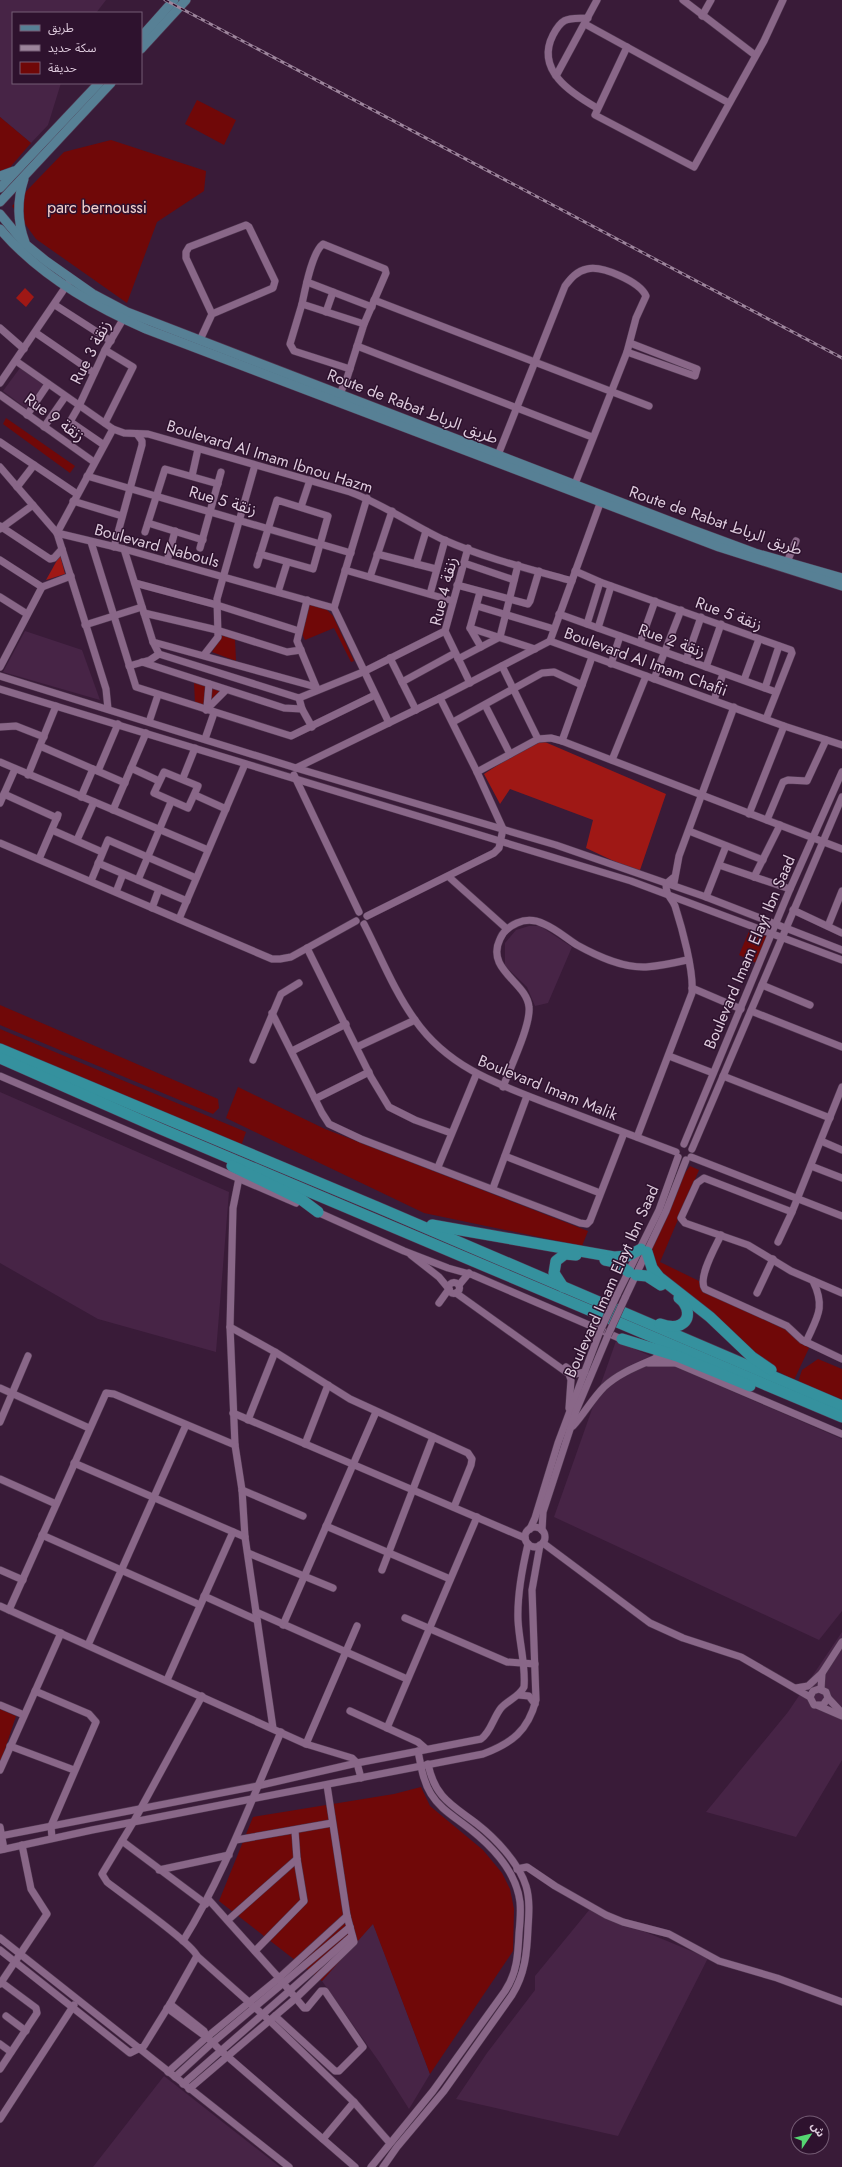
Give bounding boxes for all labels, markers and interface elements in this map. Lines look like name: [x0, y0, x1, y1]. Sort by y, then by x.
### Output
legend: [12, 12, 142, 84]
text: طريق: [48, 19, 74, 37]
text: سكة حديد: [48, 39, 96, 57]
text: حديقة: [48, 59, 77, 77]
park label: parc bernoussi: [47, 196, 147, 219]
street label: Rue 3 زنقة: [64, 316, 116, 388]
street label: Route de Rabat طريق الرباط: [324, 363, 502, 450]
street label: Rue 9 زنقة: [20, 388, 90, 447]
street label: Boulevard Al Imam Ibnou Hazm: [164, 414, 376, 499]
street label: Rue 5 زنقة: [186, 480, 260, 521]
street label: Route de Rabat طريق الرباط: [626, 480, 806, 561]
street label: Boulevard Nabouls: [92, 518, 222, 573]
street label: Rue 4 زنقة: [424, 554, 463, 628]
street label: Rue 5 زنقة: [692, 591, 765, 636]
street label: Rue 2 زنقة: [635, 618, 709, 663]
street label: Boulevard Al Imam Chafii: [561, 621, 731, 702]
street label: Boulevard Imam Elayt Ibn Saad: [698, 852, 801, 1053]
street label: Boulevard Imam Malik: [475, 1049, 622, 1126]
street label: Boulevard Imam Elayt Ibn Saad: [559, 1181, 664, 1381]
north arrow: [790, 2115, 830, 2155]
text: ش: [807, 2118, 829, 2140]

